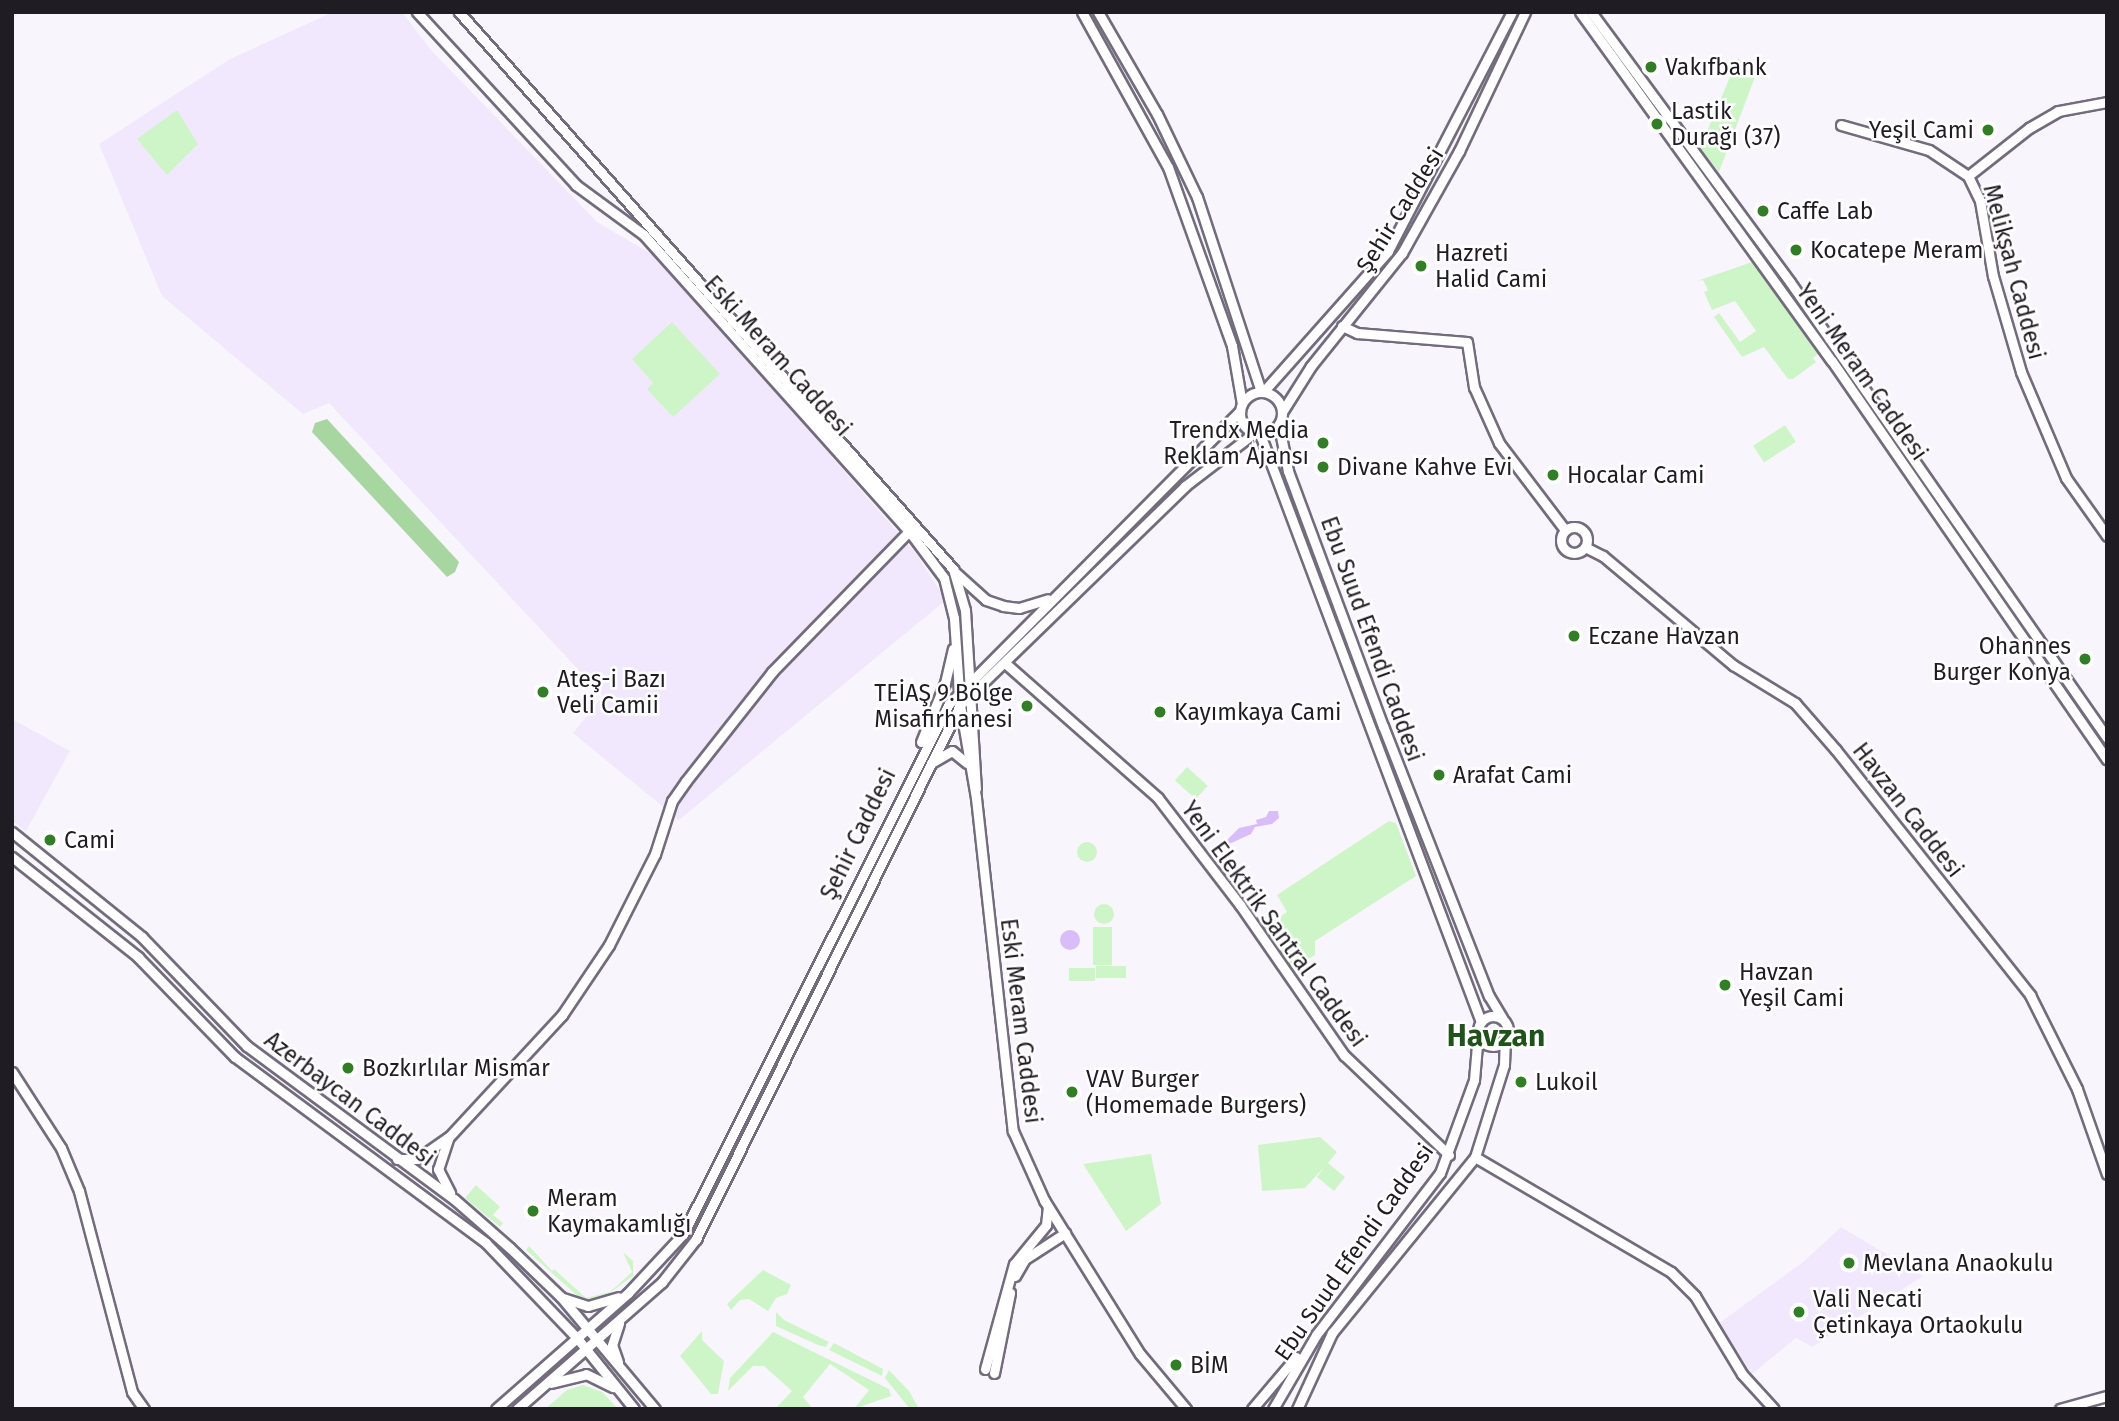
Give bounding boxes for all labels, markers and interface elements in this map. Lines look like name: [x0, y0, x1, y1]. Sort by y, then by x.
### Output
place label: Vakıfbank: [1665, 53, 1767, 81]
marker: Vakıfbank: [1643, 59, 1659, 75]
place label: Lastik Durağı (37): [1671, 97, 1781, 151]
marker: Lastik Durağı (37): [1649, 116, 1665, 132]
place label: Yeşil Cami: [1869, 116, 1974, 144]
marker: Yeşil Cami: [1980, 122, 1996, 138]
street label: Şehir Caddesi: [1351, 142, 1449, 278]
street label: Melikşah Caddesi: [1977, 181, 2051, 363]
place label: Caffe Lab: [1777, 197, 1873, 225]
marker: Caffe Lab: [1755, 203, 1771, 219]
place label: Kocatepe Meram: [1810, 236, 1983, 264]
place label: Hazreti Halid Cami: [1435, 239, 1547, 293]
marker: Kocatepe Meram: [1788, 242, 1804, 258]
marker: Hazreti Halid Cami: [1413, 258, 1429, 274]
street label: Eski Meram Caddesi: [699, 270, 857, 442]
street label: Yeni Meram Caddesi: [1791, 278, 1933, 466]
place label: Trendx Media Reklam Ajansı: [1163, 416, 1309, 470]
marker: Trendx Media Reklam Ajansı: [1315, 435, 1331, 451]
place label: Divane Kahve Evi: [1337, 453, 1513, 481]
marker: Divane Kahve Evi: [1315, 459, 1331, 475]
place label: Hocalar Cami: [1567, 461, 1705, 489]
marker: Hocalar Cami: [1545, 467, 1561, 483]
street label: Ebu Suud Efendi Caddesi: [1315, 513, 1429, 765]
place label: Eczane Havzan: [1588, 622, 1740, 650]
marker: Eczane Havzan: [1566, 628, 1582, 644]
place label: Ohannes Burger Konya: [1933, 632, 2071, 686]
marker: Ohannes Burger Konya: [2077, 651, 2093, 667]
place label: Ateş-i Bazı Veli Camii: [557, 665, 666, 719]
place label: TEİAŞ 9.Bölge Misafirhanesi: [874, 679, 1013, 733]
marker: Ateş-i Bazı Veli Camii: [535, 684, 551, 700]
marker: TEİAŞ 9.Bölge Misafirhanesi: [1019, 698, 1035, 714]
place label: Kayımkaya Cami: [1174, 698, 1342, 726]
marker: Kayımkaya Cami: [1152, 704, 1168, 720]
street label: Havzan Caddesi: [1847, 737, 1969, 883]
place label: Arafat Cami: [1453, 761, 1572, 789]
street label: Şehir Caddesi: [814, 764, 902, 904]
marker: Arafat Cami: [1431, 767, 1447, 783]
street label: Yeni Elektrik Santral Caddesi: [1176, 796, 1372, 1052]
place label: Cami: [64, 826, 115, 854]
marker: Cami: [42, 832, 58, 848]
street label: Eski Meram Caddesi: [995, 917, 1047, 1125]
place label: Havzan Yeşil Cami: [1739, 958, 1844, 1012]
marker: Havzan Yeşil Cami: [1717, 977, 1733, 993]
district label: Havzan: [1447, 1018, 1545, 1054]
street label: Azerbaycan Caddesi: [259, 1026, 441, 1172]
place label: Bozkırlılar Mismar: [362, 1054, 550, 1082]
marker: Bozkırlılar Mismar: [340, 1060, 356, 1076]
place label: VAV Burger (Homemade Burgers): [1086, 1065, 1306, 1119]
place label: Lukoil: [1535, 1068, 1598, 1096]
marker: Lukoil: [1513, 1074, 1529, 1090]
marker: VAV Burger (Homemade Burgers): [1064, 1084, 1080, 1100]
street label: Ebu Suud Efendi Caddesi: [1269, 1138, 1439, 1366]
place label: Meram Kaymakamlığı: [547, 1184, 691, 1238]
marker: Meram Kaymakamlığı: [525, 1203, 541, 1219]
place label: Mevlana Anaokulu: [1863, 1249, 2054, 1277]
marker: Mevlana Anaokulu: [1841, 1255, 1857, 1271]
place label: Vali Necati Çetinkaya Ortaokulu: [1813, 1285, 2023, 1339]
marker: Vali Necati Çetinkaya Ortaokulu: [1791, 1304, 1807, 1320]
place label: BİM: [1190, 1351, 1229, 1379]
marker: BİM: [1168, 1357, 1184, 1373]

